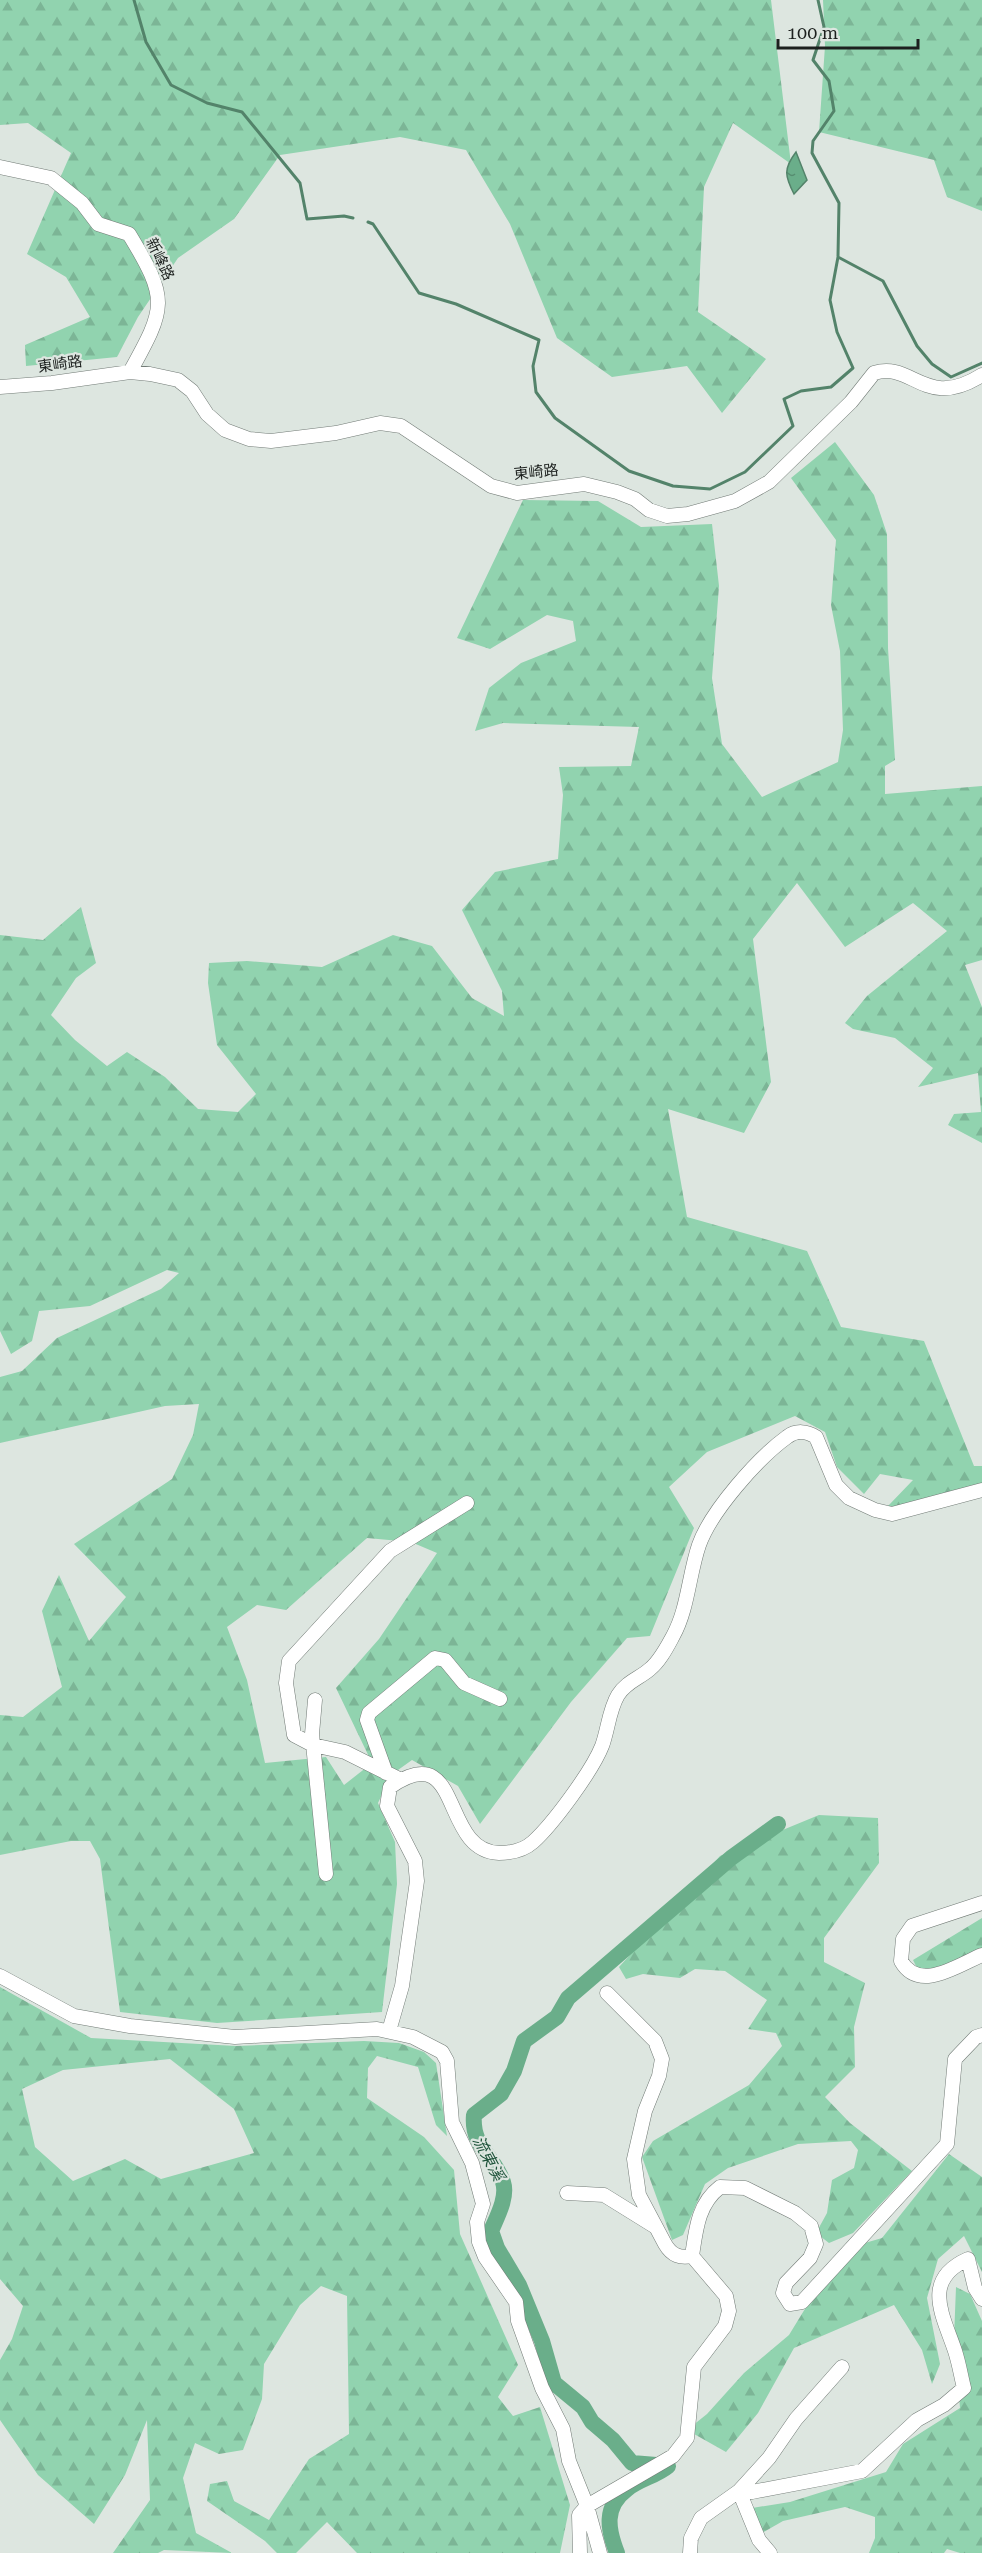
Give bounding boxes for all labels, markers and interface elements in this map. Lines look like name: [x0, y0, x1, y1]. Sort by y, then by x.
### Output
scale bar: [778, 12, 918, 50]
text: 100 m: [787, 22, 838, 43]
street label: 新峰路: [142, 235, 178, 283]
street label: 東崎路: [36, 352, 84, 376]
street label: 東崎路: [513, 461, 559, 483]
water label: 流東溪: [469, 2133, 509, 2186]

